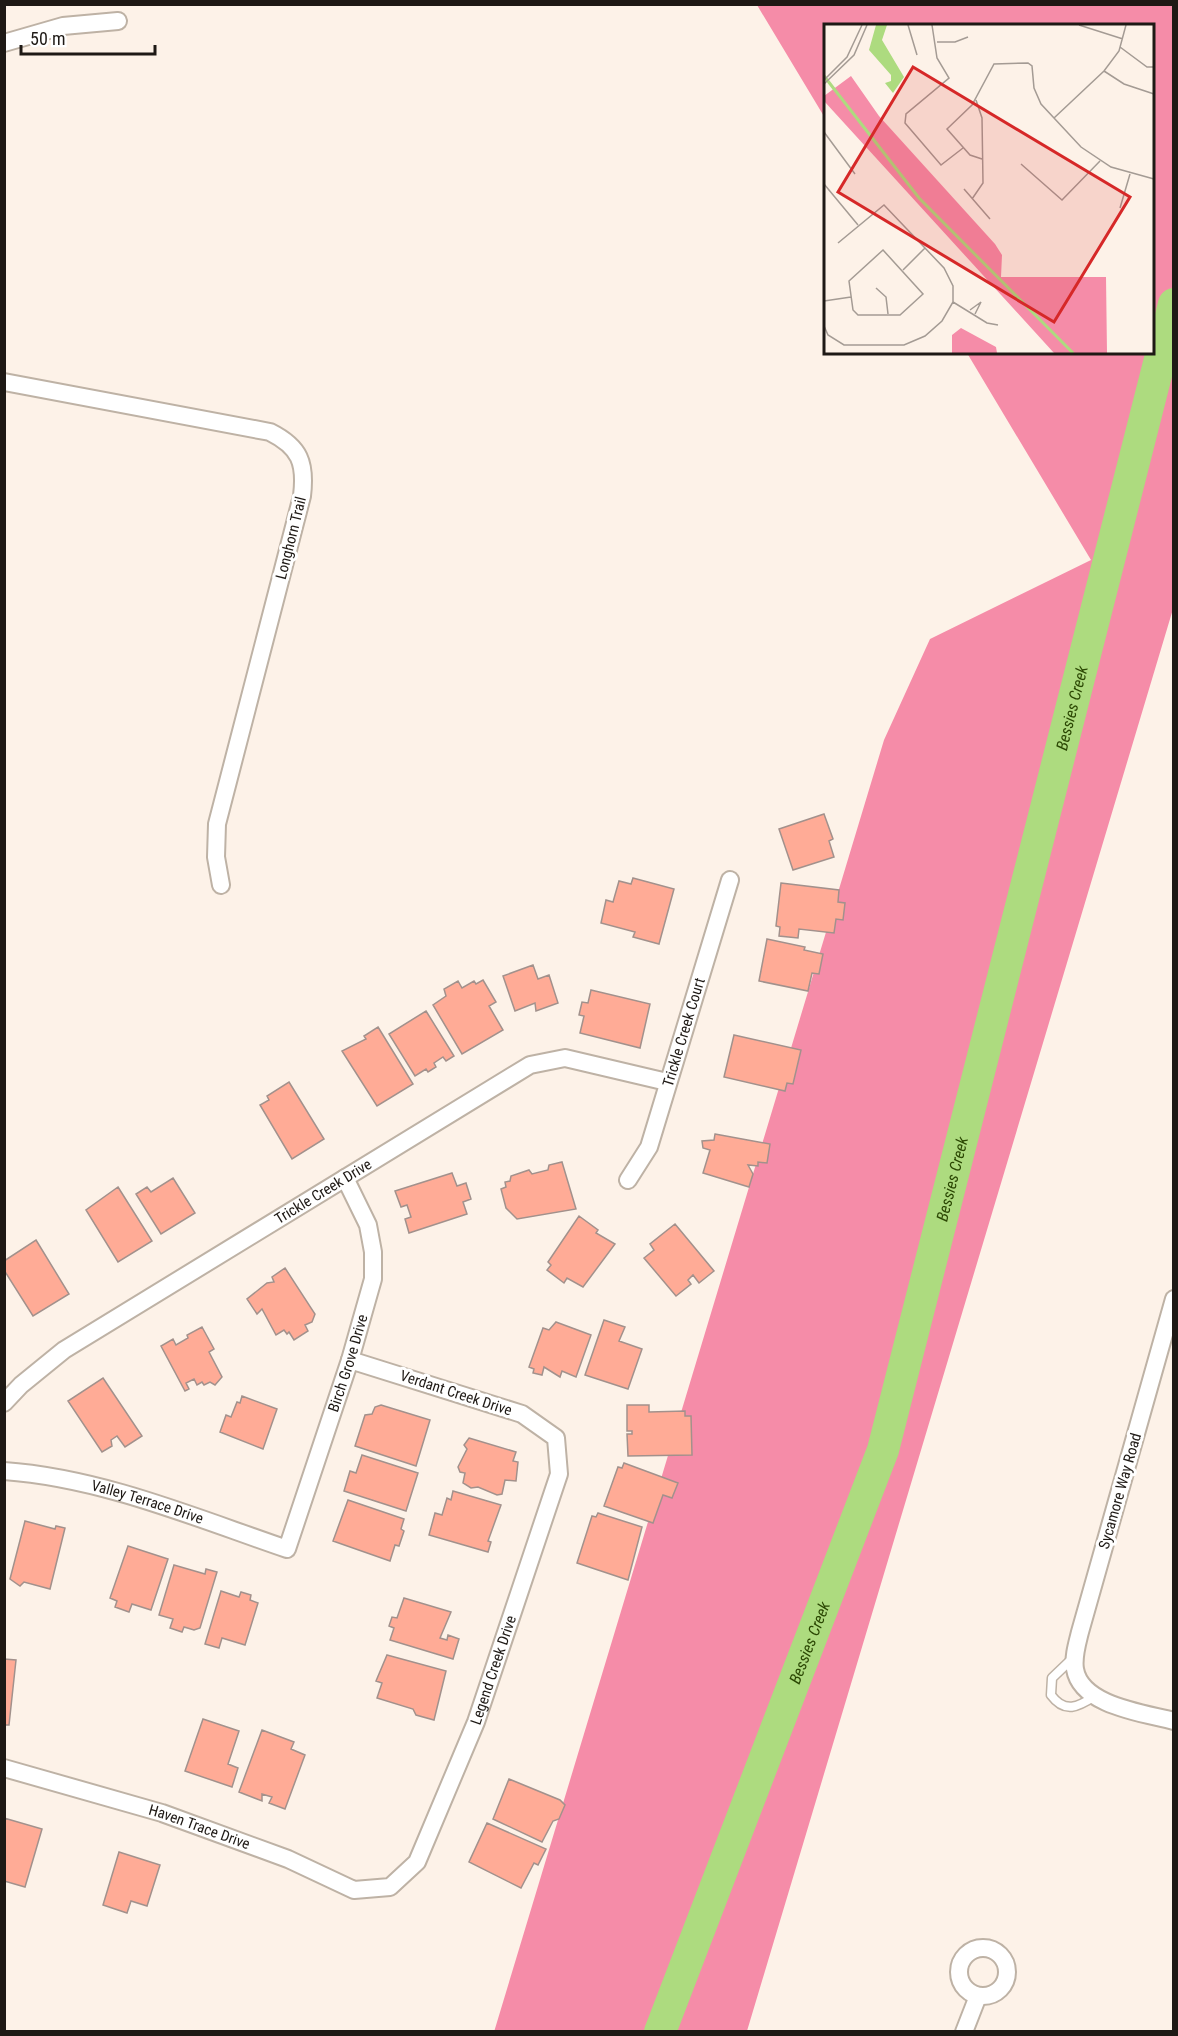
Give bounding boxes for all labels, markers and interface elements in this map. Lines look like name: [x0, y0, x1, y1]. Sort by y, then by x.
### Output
scale bar: [21, 18, 154, 56]
inset map: [824, 24, 1154, 354]
text: 50 m: [30, 28, 65, 49]
street label: Longhorn Trail: [272, 495, 310, 581]
water label: Bessies Creek: [1052, 663, 1092, 752]
street label: Trickle Creek Court: [659, 976, 709, 1089]
water label: Bessies Creek: [932, 1134, 972, 1223]
street label: Trickle Creek Drive: [272, 1155, 375, 1228]
street label: Birch Grove Drive: [324, 1312, 371, 1414]
street label: Verdant Creek Drive: [398, 1366, 514, 1420]
street label: Sycamore Way Road: [1095, 1431, 1145, 1551]
street label: Valley Terrace Drive: [90, 1476, 206, 1528]
water label: Bessies Creek: [785, 1598, 834, 1686]
street label: Legend Creek Drive: [467, 1613, 520, 1727]
street label: Haven Trace Drive: [147, 1801, 252, 1853]

